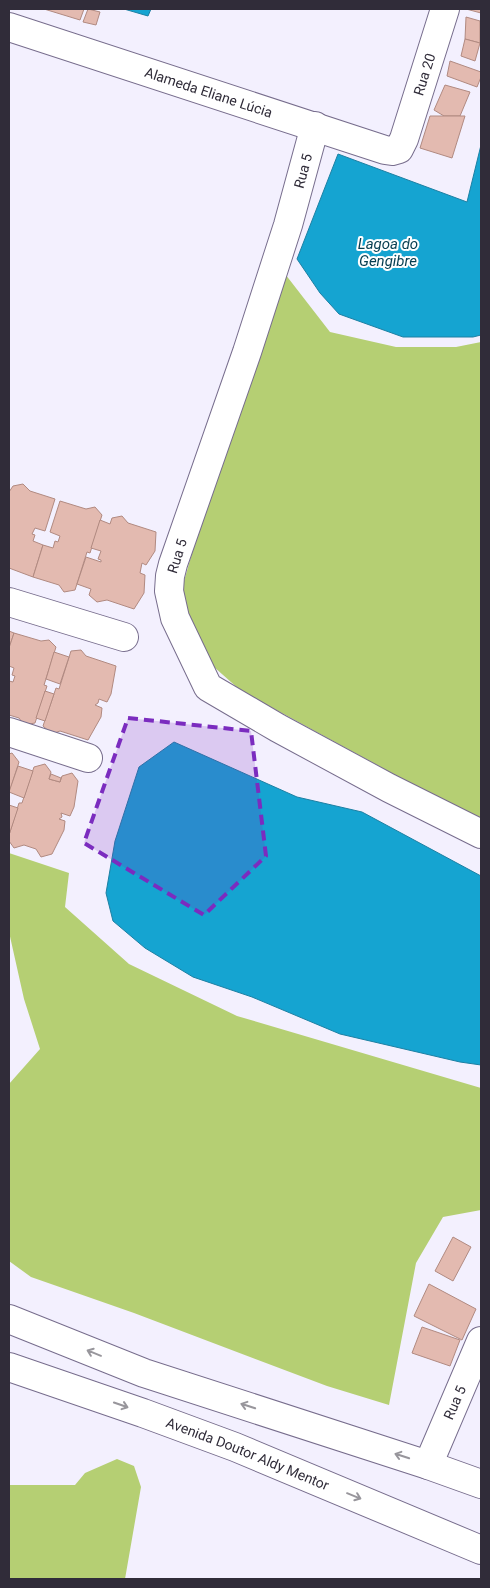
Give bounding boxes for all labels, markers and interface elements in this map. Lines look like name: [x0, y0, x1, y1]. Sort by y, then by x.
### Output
street label: Rua 20: [410, 51, 439, 97]
street label: Alameda Eliane Lúcia: [143, 64, 274, 121]
street label: Rua 5: [291, 152, 315, 190]
water label: Lagoa do Gengibre: [358, 235, 418, 270]
street label: Rua 5: [164, 537, 190, 575]
one-way arrow: [87, 1348, 102, 1357]
street label: Rua 5: [440, 1383, 469, 1422]
one-way arrow: [113, 1401, 129, 1410]
one-way arrow: [240, 1401, 256, 1410]
street label: Avenida Doutor Aldy Mentor: [164, 1414, 332, 1494]
one-way arrow: [395, 1451, 410, 1460]
one-way arrow: [346, 1492, 361, 1502]

